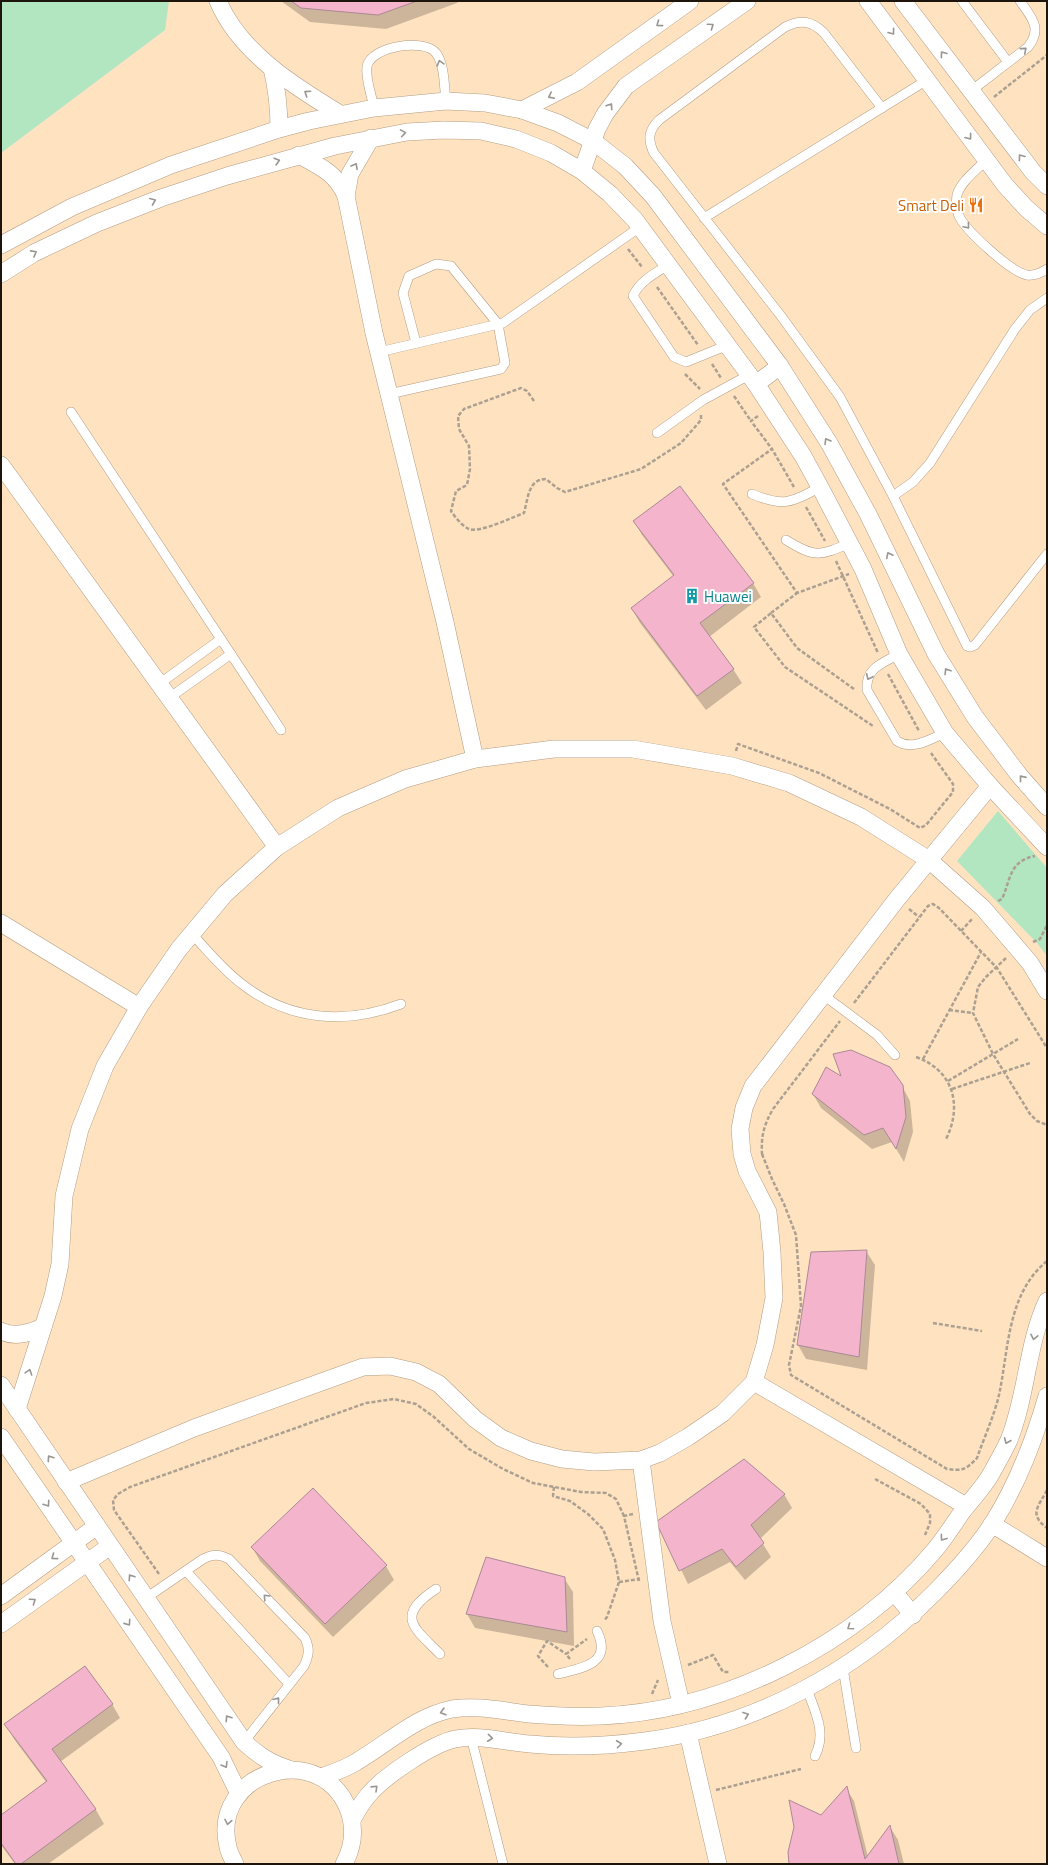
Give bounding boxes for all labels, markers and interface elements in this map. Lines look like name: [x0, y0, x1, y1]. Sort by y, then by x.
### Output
one-way arrow: [656, 19, 663, 26]
one-way arrow: [707, 23, 714, 31]
one-way arrow: [887, 28, 894, 35]
one-way arrow: [1019, 47, 1026, 54]
one-way arrow: [940, 51, 947, 58]
one-way arrow: [436, 59, 445, 66]
one-way arrow: [304, 91, 311, 98]
one-way arrow: [548, 91, 555, 99]
one-way arrow: [605, 104, 612, 111]
one-way arrow: [400, 129, 406, 137]
one-way arrow: [964, 132, 971, 139]
one-way arrow: [1019, 155, 1026, 162]
one-way arrow: [273, 157, 280, 166]
one-way arrow: [350, 163, 357, 170]
place label: Smart Deli: [898, 194, 964, 217]
restaurant icon: Smart Deli: [967, 196, 985, 214]
one-way arrow: [149, 198, 156, 206]
one-way arrow: [963, 222, 970, 229]
one-way arrow: [30, 251, 37, 258]
one-way arrow: [824, 438, 832, 445]
one-way arrow: [886, 552, 894, 560]
place label: Huawei: [704, 585, 752, 608]
building icon: Huawei: [683, 587, 701, 605]
one-way arrow: [945, 668, 952, 675]
one-way arrow: [866, 673, 874, 680]
one-way arrow: [1019, 775, 1026, 782]
one-way arrow: [1031, 1334, 1039, 1340]
one-way arrow: [24, 1369, 33, 1376]
one-way arrow: [1004, 1437, 1012, 1444]
one-way arrow: [47, 1455, 55, 1462]
one-way arrow: [42, 1500, 50, 1507]
one-way arrow: [940, 1534, 948, 1541]
one-way arrow: [51, 1552, 58, 1559]
one-way arrow: [129, 1574, 136, 1581]
one-way arrow: [263, 1594, 270, 1602]
one-way arrow: [28, 1599, 35, 1606]
one-way arrow: [123, 1618, 130, 1625]
one-way arrow: [847, 1622, 854, 1629]
one-way arrow: [272, 1697, 279, 1704]
one-way arrow: [439, 1707, 446, 1716]
one-way arrow: [742, 1712, 749, 1720]
one-way arrow: [226, 1716, 233, 1723]
one-way arrow: [487, 1734, 493, 1743]
one-way arrow: [616, 1740, 622, 1749]
one-way arrow: [221, 1761, 228, 1768]
one-way arrow: [370, 1786, 378, 1793]
one-way arrow: [224, 1819, 232, 1825]

